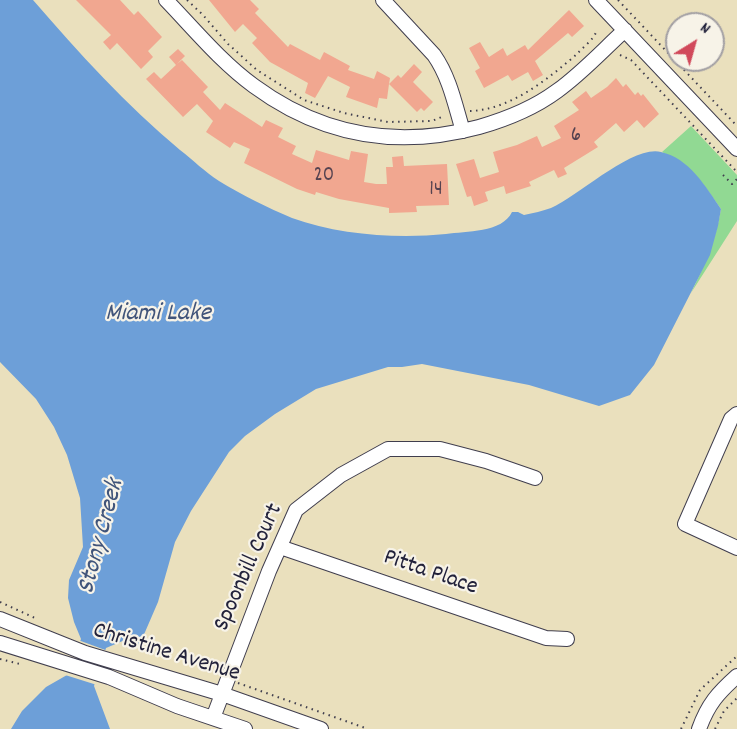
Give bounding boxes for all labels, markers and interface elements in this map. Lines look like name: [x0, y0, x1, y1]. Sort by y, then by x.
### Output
north arrow: [665, 12, 725, 72]
text: N: [695, 17, 715, 40]
house number: 6: [571, 124, 581, 150]
house number: 20: [314, 164, 334, 190]
house number: 14: [429, 178, 443, 204]
water label: Miami Lake: [105, 299, 211, 331]
water label: Stony Creek: [73, 476, 133, 598]
street label: Spoonbill Court: [209, 500, 291, 636]
street label: Pitta Place: [379, 544, 481, 604]
street label: Christine Avenue: [89, 618, 243, 690]

